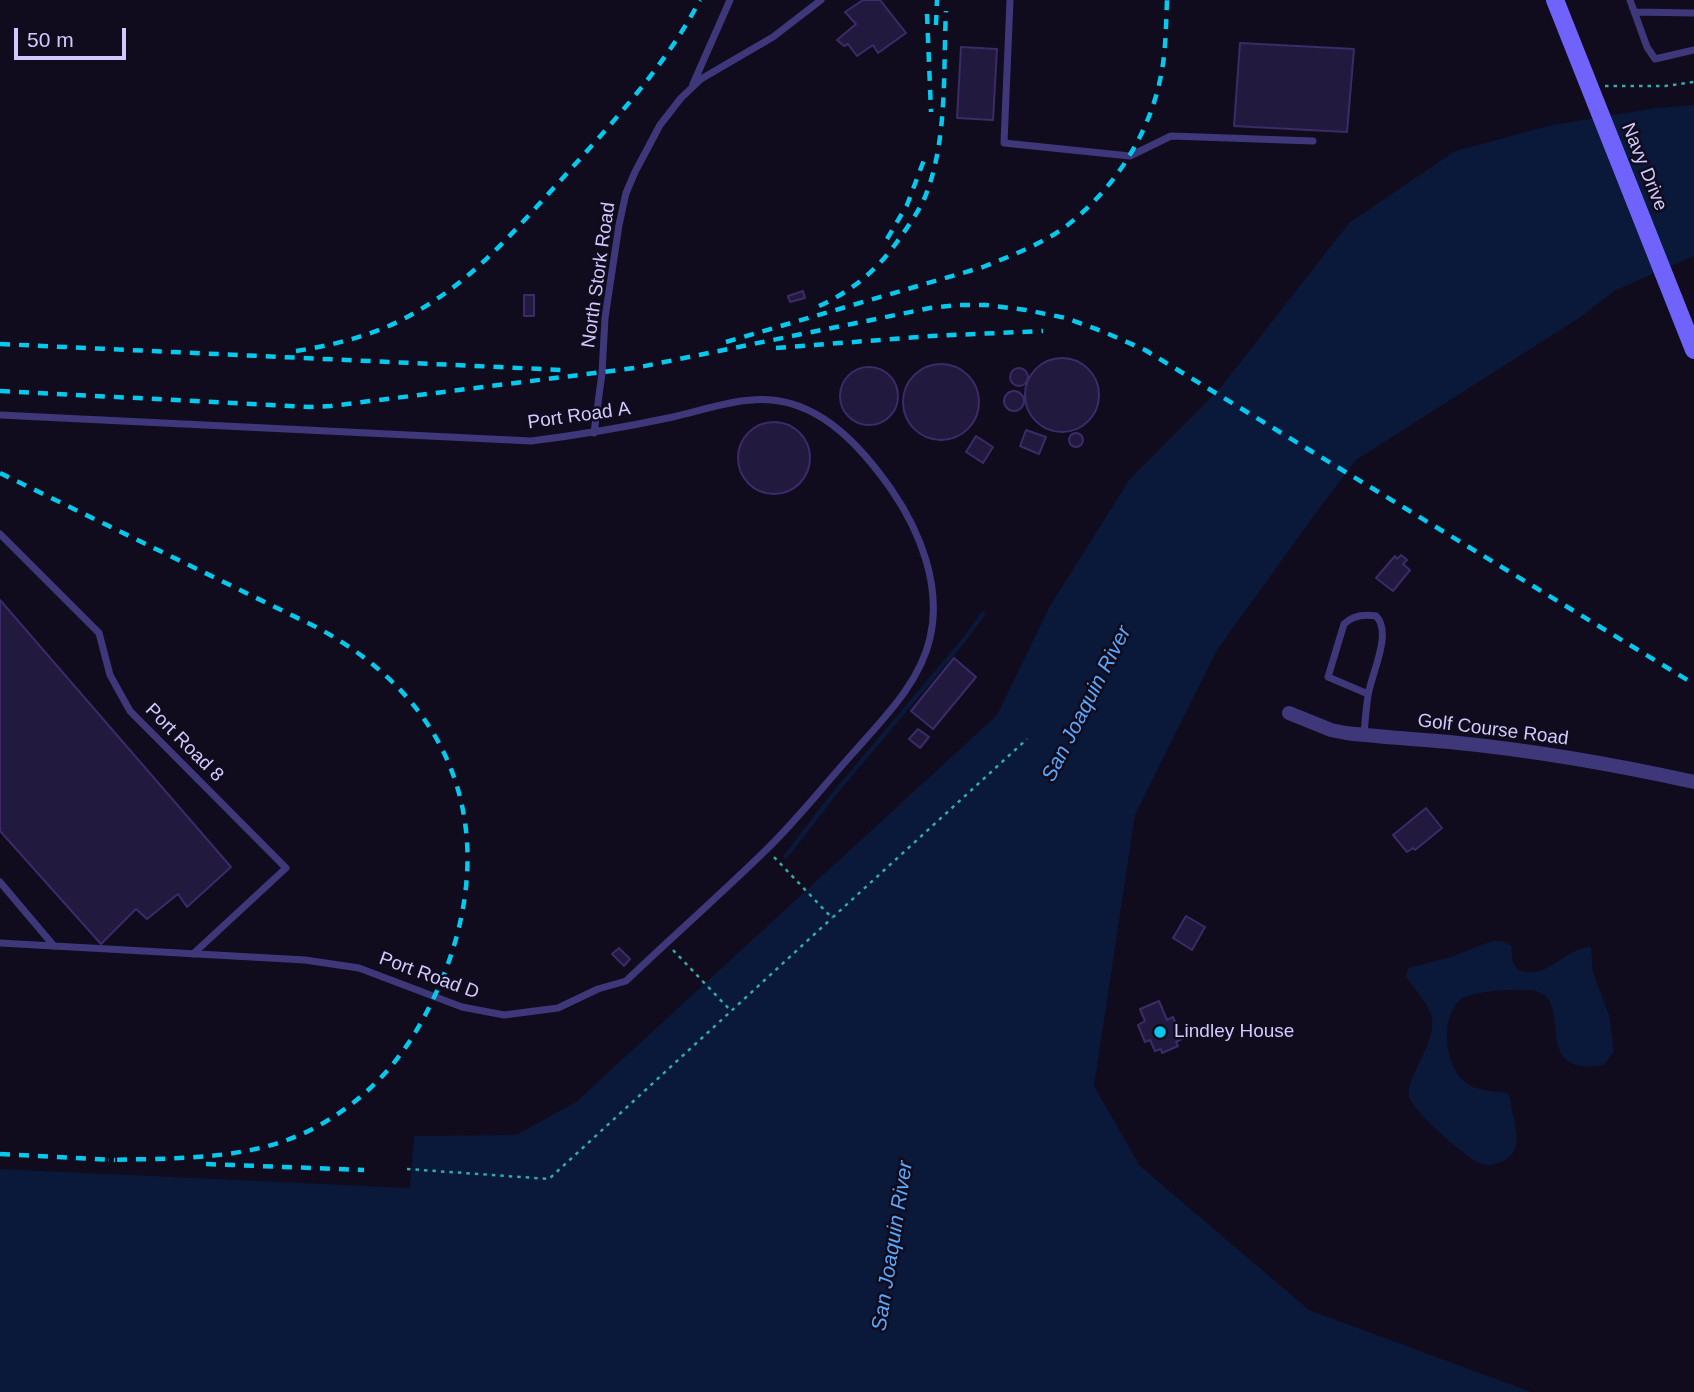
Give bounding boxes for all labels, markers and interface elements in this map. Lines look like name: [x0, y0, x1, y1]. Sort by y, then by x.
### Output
scale bar: [18, 14, 130, 58]
text: 50 m: [27, 28, 74, 51]
street label: Navy Drive: [1616, 120, 1672, 214]
street label: North Stork Road: [577, 201, 621, 349]
street label: Port Road A: [526, 398, 632, 434]
water label: San Joaquin River: [1037, 622, 1137, 786]
street label: Port Road 8: [140, 699, 228, 787]
street label: Golf Course Road: [1416, 709, 1570, 751]
street label: Port Road D: [376, 947, 482, 1005]
place label: Lindley House: [1174, 1021, 1294, 1043]
marker: Lindley House: [1152, 1024, 1168, 1040]
water label: San Joaquin River: [867, 1159, 919, 1333]

